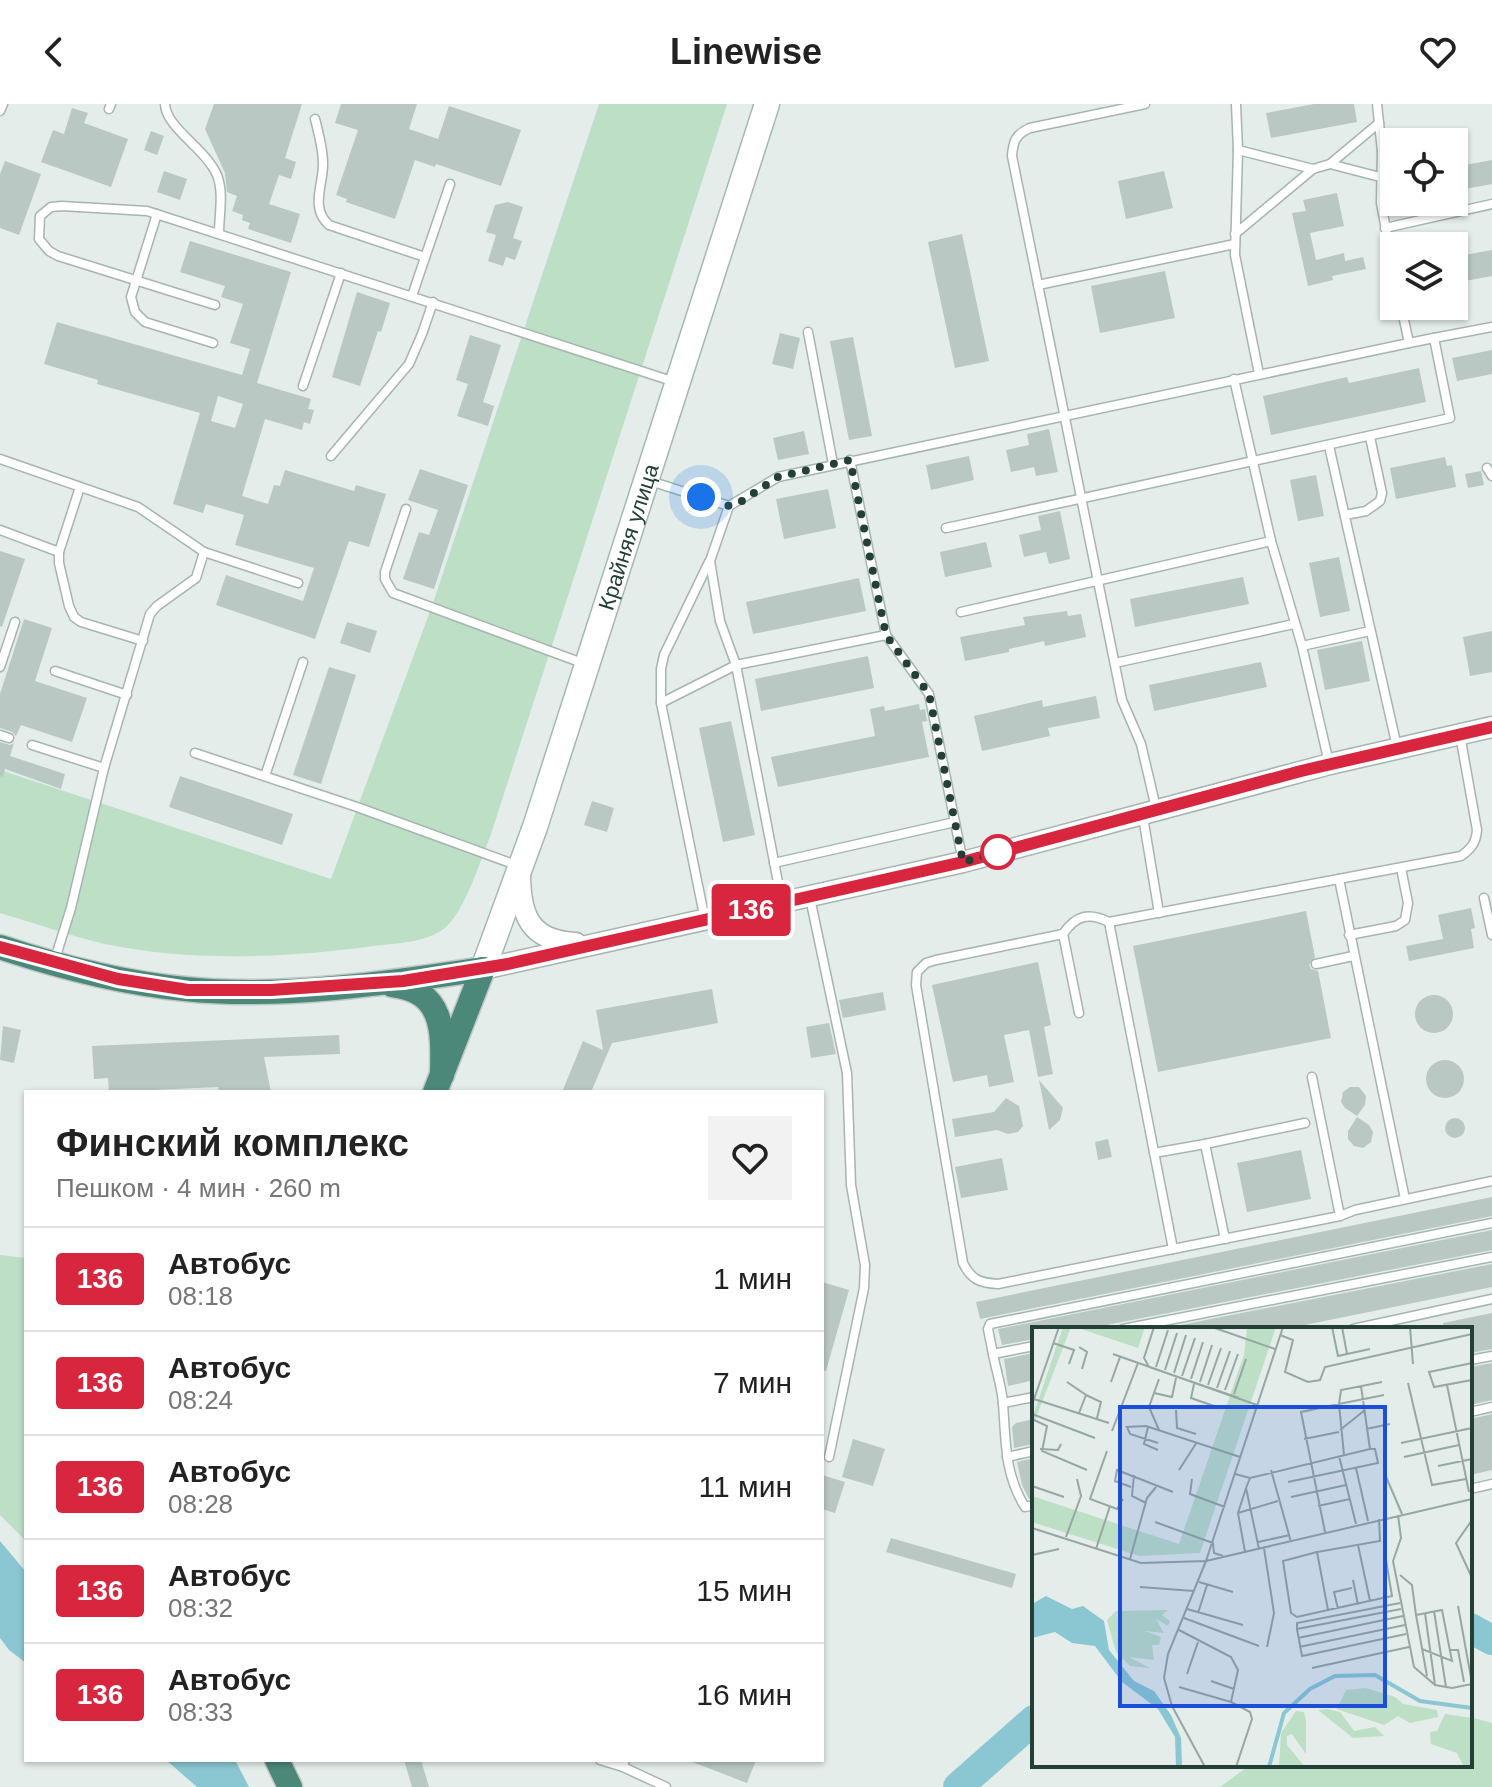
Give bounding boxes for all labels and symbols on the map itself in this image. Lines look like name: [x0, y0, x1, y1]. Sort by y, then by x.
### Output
street label: Крайняя улица: [593, 460, 664, 613]
your location: [681, 477, 721, 517]
unlabelled marker: [981, 835, 1015, 869]
line badge: 136: [705, 884, 797, 936]
inset map: [1032, 1327, 1472, 1767]

